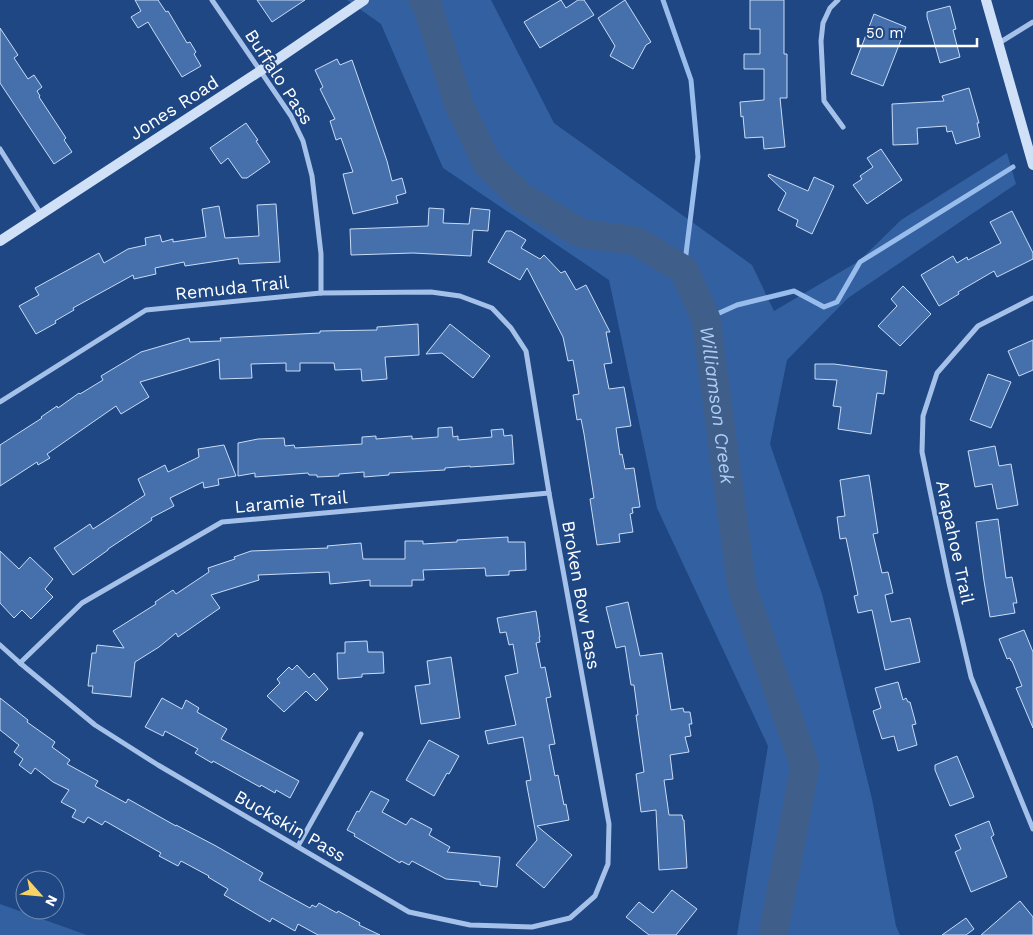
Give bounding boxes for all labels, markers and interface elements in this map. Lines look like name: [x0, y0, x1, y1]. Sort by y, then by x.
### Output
scale bar: [858, 15, 977, 47]
text: 50 m: [866, 24, 903, 42]
street label: Buffalo Pass: [241, 25, 318, 128]
street label: Jones Road: [125, 71, 222, 144]
street label: Remuda Trail: [174, 271, 290, 304]
water label: Williamson Creek: [695, 325, 739, 486]
street label: Arapahoe Trail: [932, 478, 979, 606]
street label: Laramie Trail: [234, 486, 349, 517]
street label: Broken Bow Pass: [558, 519, 605, 671]
street label: Buckskin Pass: [231, 785, 350, 866]
north arrow: [15, 870, 65, 920]
text: N: [42, 893, 61, 909]

